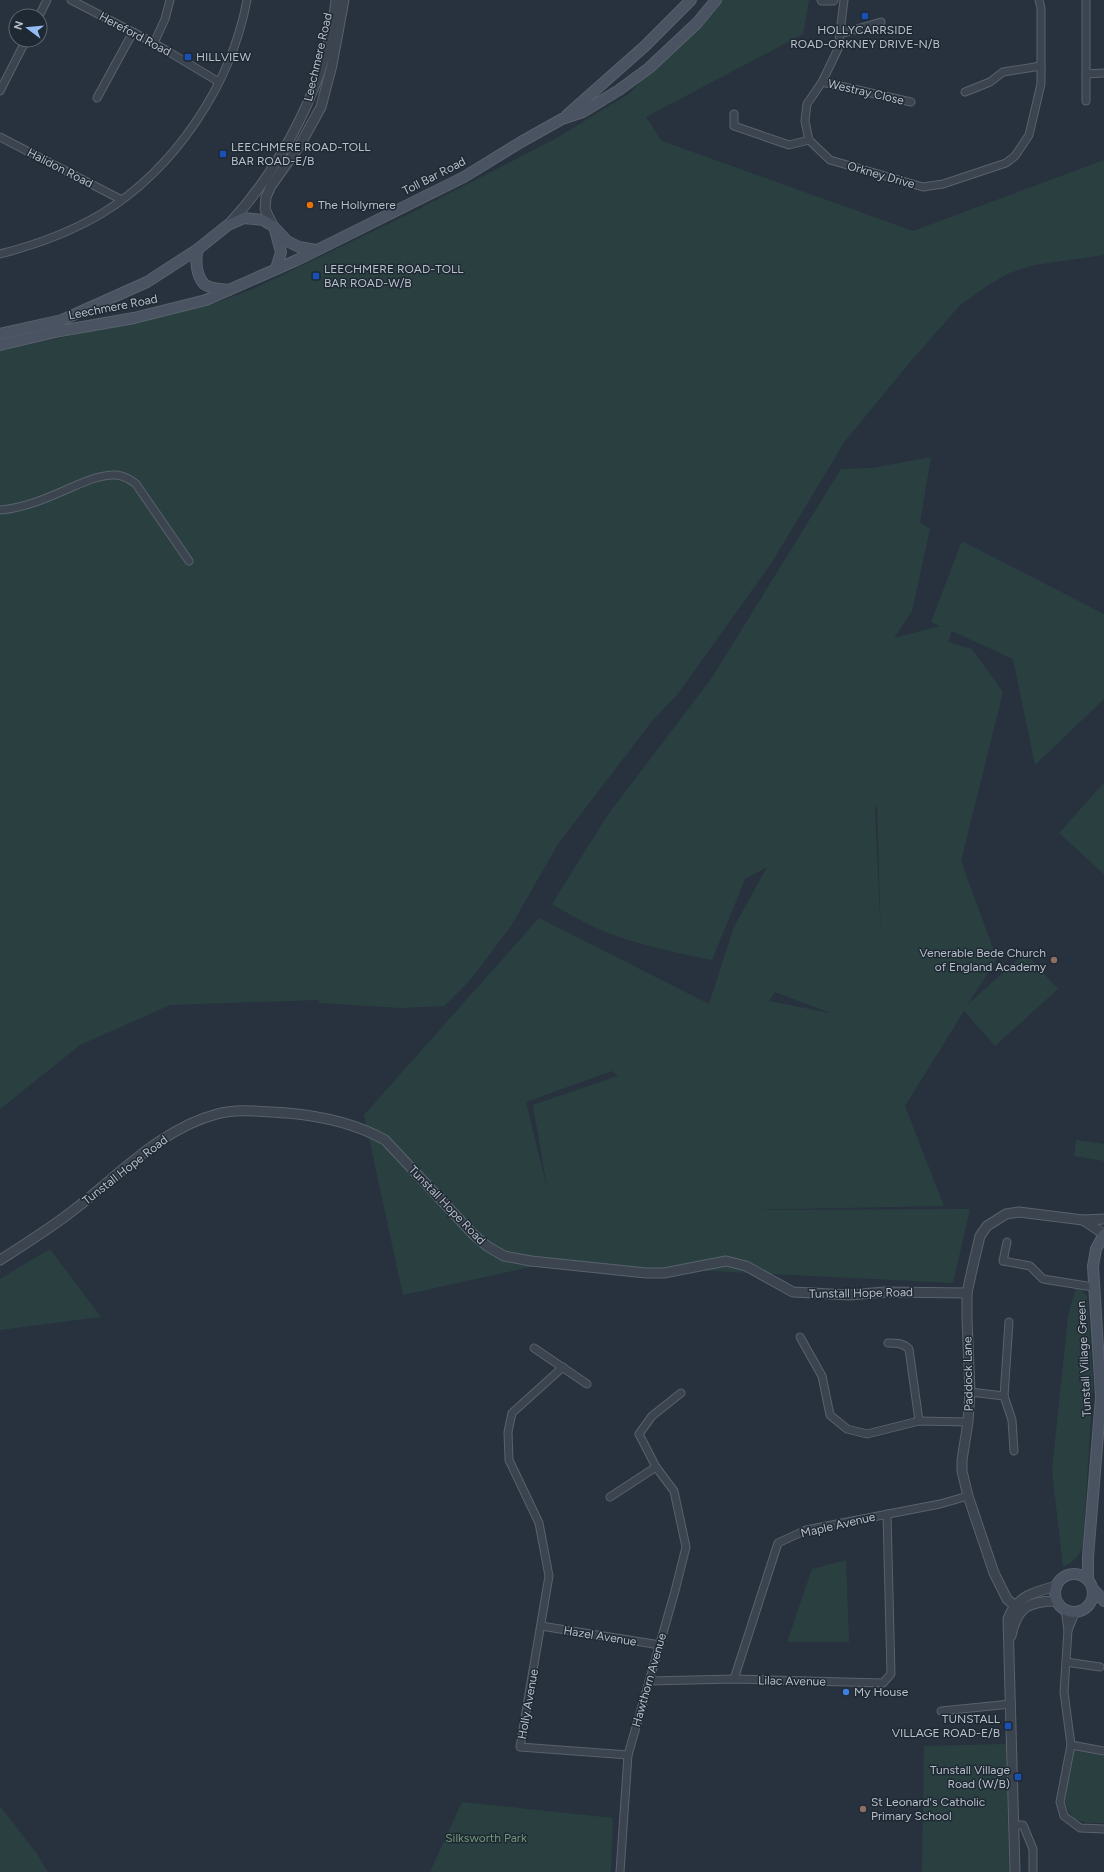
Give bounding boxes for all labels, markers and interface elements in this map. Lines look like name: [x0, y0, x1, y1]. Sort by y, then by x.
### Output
north arrow: [8, 8, 48, 48]
street label: Hereford Road: [97, 9, 173, 59]
street label: Leechmere Road: [301, 11, 335, 103]
marker: HOLLYCARRSIDE ROAD-ORKNEY DRIVE-N/B: [860, 11, 870, 21]
text: N: [11, 19, 26, 31]
place label: HOLLYCARRSIDE ROAD-ORKNEY DRIVE-N/B: [790, 23, 940, 51]
place label: HILLVIEW: [196, 50, 251, 64]
marker: HILLVIEW: [183, 52, 193, 62]
street label: Westray Close: [827, 76, 906, 108]
place label: LEECHMERE ROAD-TOLL BAR ROAD-E/B: [231, 140, 371, 168]
street label: Halidon Road: [25, 145, 95, 191]
marker: LEECHMERE ROAD-TOLL BAR ROAD-E/B: [218, 149, 228, 159]
street label: Toll Bar Road: [400, 154, 468, 198]
street label: Orkney Drive: [846, 159, 917, 191]
place label: The Hollymere: [318, 198, 396, 212]
marker: The Hollymere: [305, 200, 315, 210]
place label: LEECHMERE ROAD-TOLL BAR ROAD-W/B: [324, 262, 464, 290]
marker: LEECHMERE ROAD-TOLL BAR ROAD-W/B: [311, 271, 321, 281]
street label: Leechmere Road: [67, 291, 159, 323]
place label: Venerable Bede Church of England Academy: [919, 946, 1047, 974]
marker: Venerable Bede Church of England Academy: [1049, 955, 1059, 965]
street label: Tunstall Hope Road: [80, 1132, 170, 1208]
street label: Tunstall Hope Road: [406, 1163, 488, 1247]
street label: Tunstall Hope Road: [809, 1285, 913, 1301]
street label: Tunstall Village Green: [1074, 1300, 1094, 1417]
street label: Paddock Lane: [960, 1336, 976, 1412]
street label: Maple Avenue: [799, 1510, 877, 1540]
street label: Hazel Avenue: [562, 1623, 638, 1649]
street label: Hawthorn Avenue: [629, 1631, 669, 1729]
street label: Holly Avenue: [515, 1667, 541, 1740]
street label: Lilac Avenue: [758, 1673, 826, 1689]
place label: My House: [854, 1685, 909, 1699]
marker: My House: [841, 1687, 851, 1697]
place label: TUNSTALL VILLAGE ROAD-E/B: [892, 1712, 1001, 1740]
marker: TUNSTALL VILLAGE ROAD-E/B: [1003, 1721, 1013, 1731]
place label: Tunstall Village Road (W/B): [930, 1763, 1010, 1791]
marker: Tunstall Village Road (W/B): [1013, 1772, 1023, 1782]
place label: St Leonard's Catholic Primary School: [871, 1795, 986, 1823]
marker: St Leonard's Catholic Primary School: [858, 1804, 868, 1814]
park label: Silksworth Park: [445, 1831, 527, 1845]

